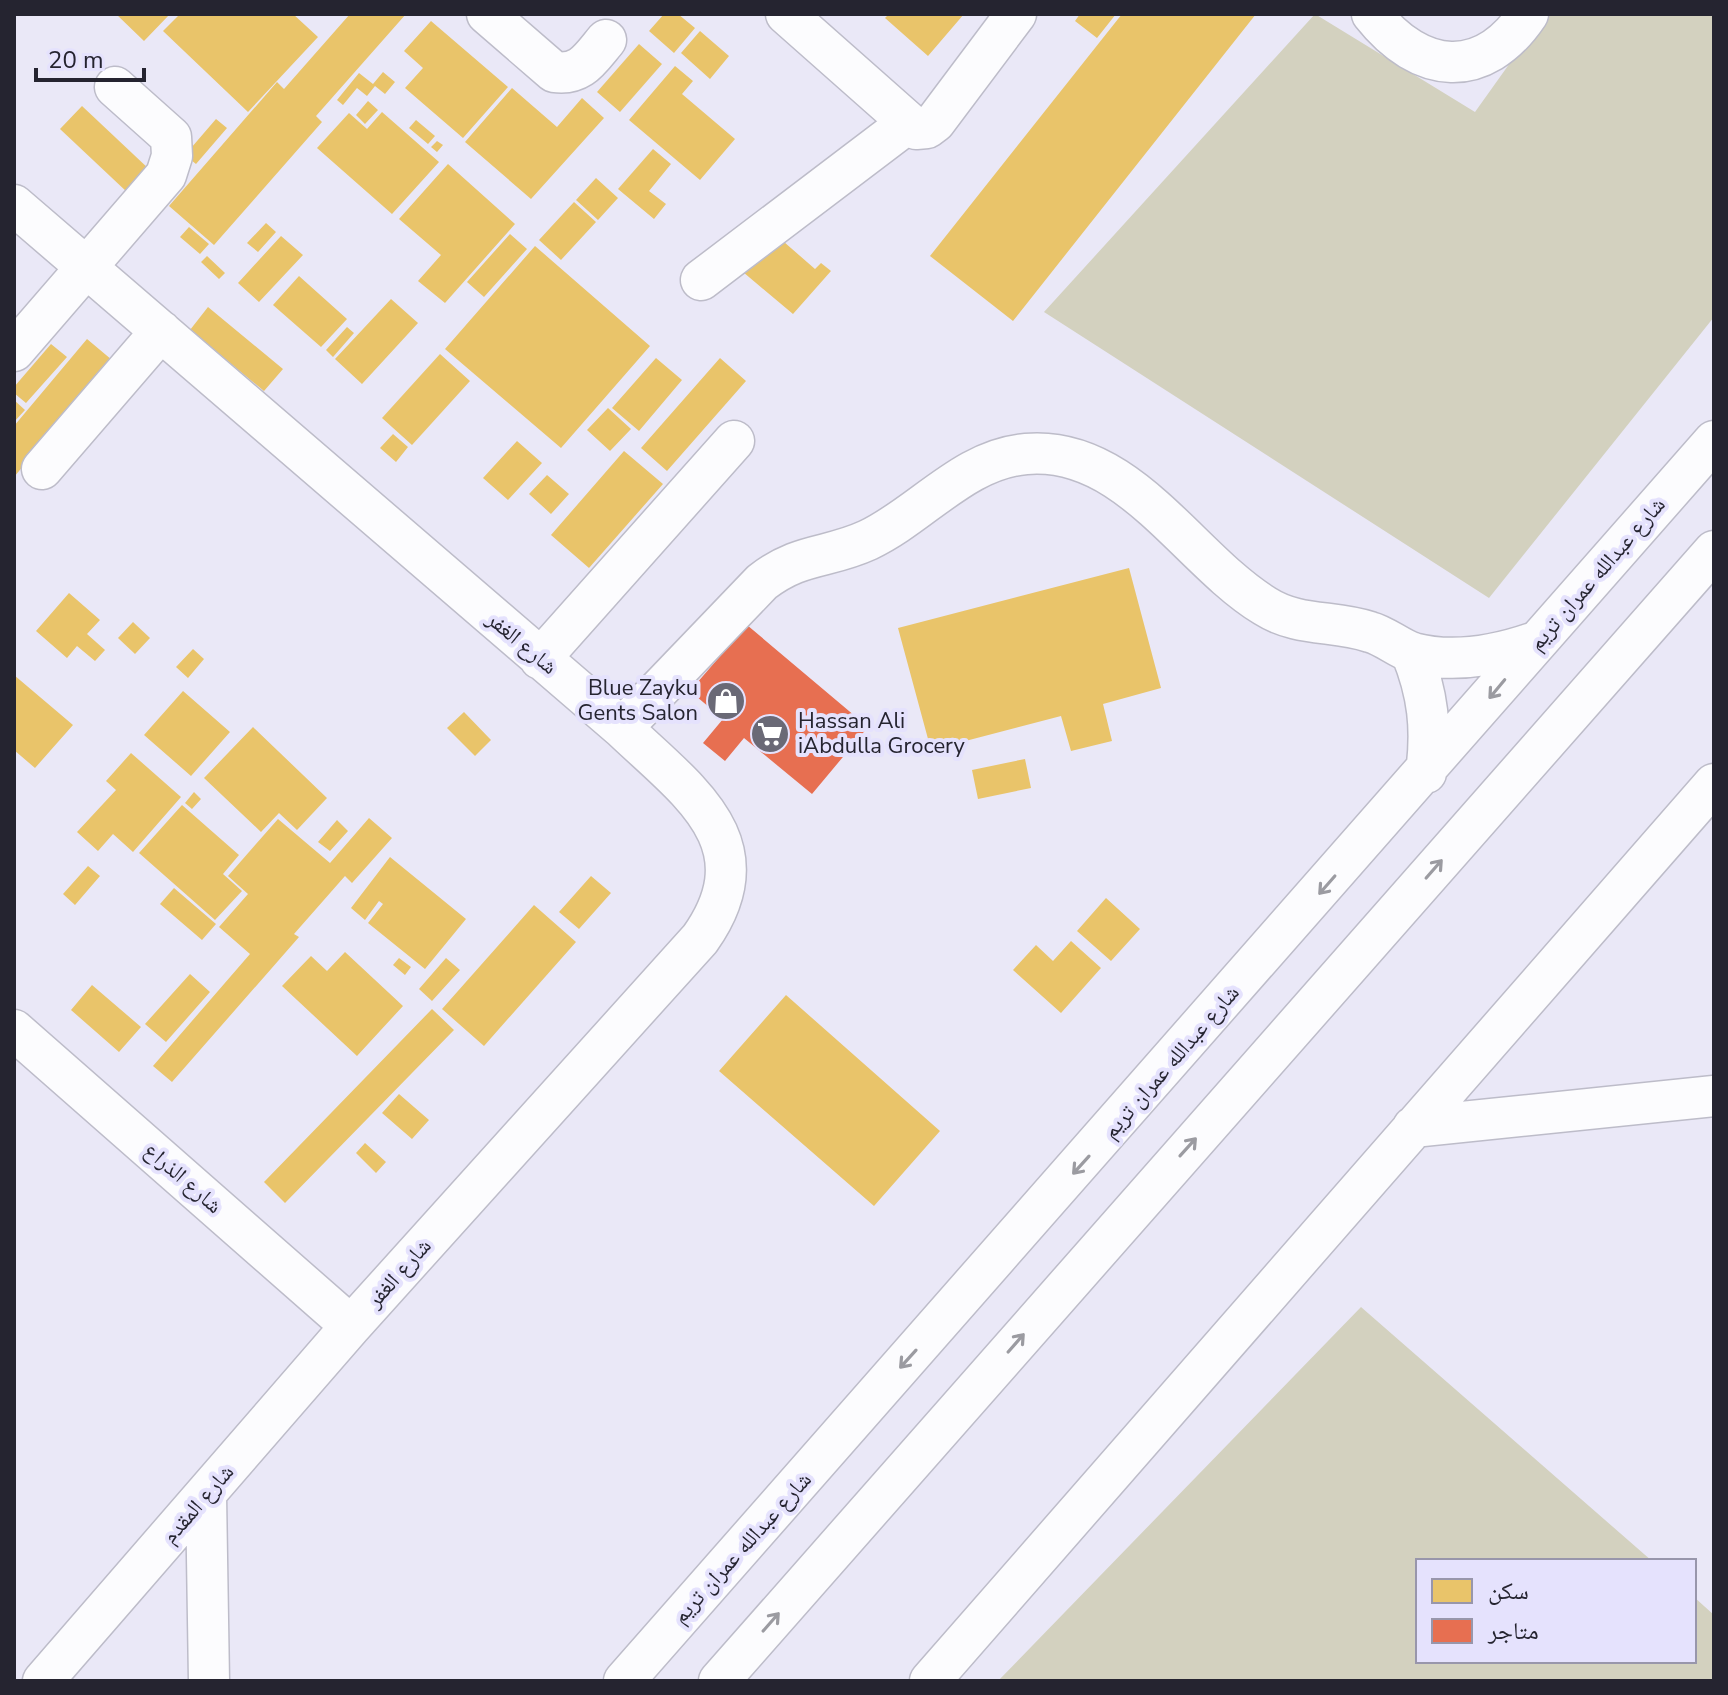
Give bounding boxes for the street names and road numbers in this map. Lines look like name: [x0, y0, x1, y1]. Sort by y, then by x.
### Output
street label: شارع عبدالله عمران تريم: [1522, 491, 1672, 657]
street label: شارع الغفر: [479, 604, 564, 681]
street label: شارع عبدالله عمران تريم: [1096, 979, 1246, 1145]
street label: شارع الذراع: [137, 1136, 229, 1220]
street label: شارع الغفر: [359, 1232, 438, 1315]
street label: شارع المقدم: [155, 1458, 241, 1550]
street label: شارع عبدالله عمران تريم: [666, 1466, 818, 1630]

